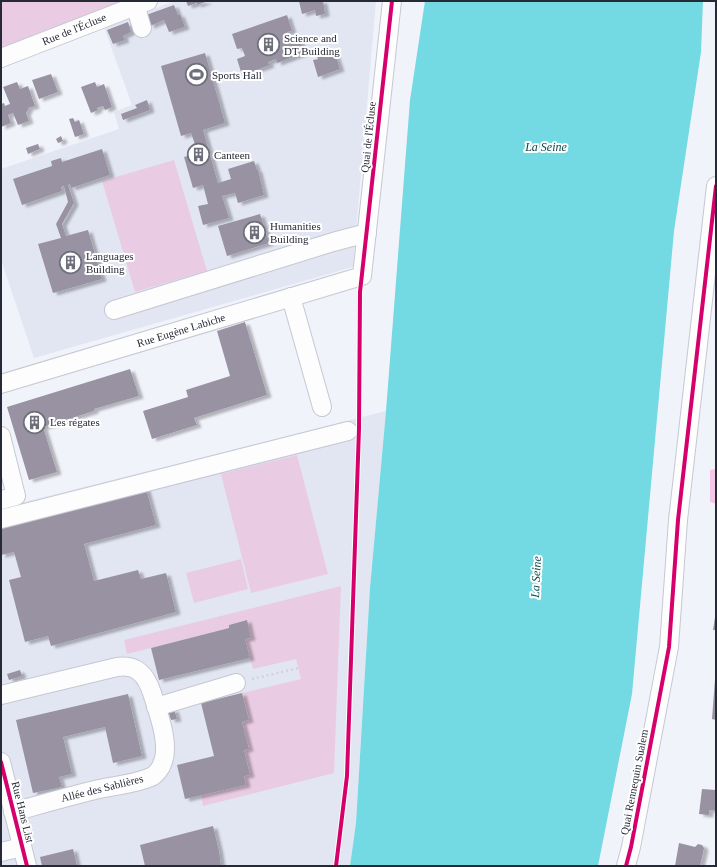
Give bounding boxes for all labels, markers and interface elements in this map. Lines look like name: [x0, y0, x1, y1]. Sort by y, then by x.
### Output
street label: Rue de l'Écluse: [40, 11, 108, 47]
building icon: Science and DT Building: [255, 31, 281, 57]
place label: Science and DT Building: [284, 32, 340, 57]
sports icon: Sports Hall: [183, 62, 209, 88]
place label: Sports Hall: [212, 69, 262, 81]
street label: Quai de l'Écluse: [358, 101, 378, 173]
water label: La Seine: [524, 140, 567, 154]
building icon: Canteen: [186, 142, 212, 168]
place label: Canteen: [214, 149, 251, 161]
building icon: Humanities Building: [241, 219, 267, 245]
place label: Humanities Building: [270, 220, 321, 245]
building icon: Languages Building: [57, 249, 83, 275]
place label: Languages Building: [86, 250, 134, 275]
street label: Rue Eugène Labiche: [135, 311, 227, 349]
building icon: Les régates: [22, 409, 48, 435]
place label: Les régates: [50, 416, 100, 428]
water label: La Seine: [528, 555, 544, 599]
street label: Quai Rennequin Sualem: [618, 728, 650, 836]
street label: Allée des Sablières: [60, 772, 144, 804]
street label: Rue Hans List: [10, 780, 36, 844]

